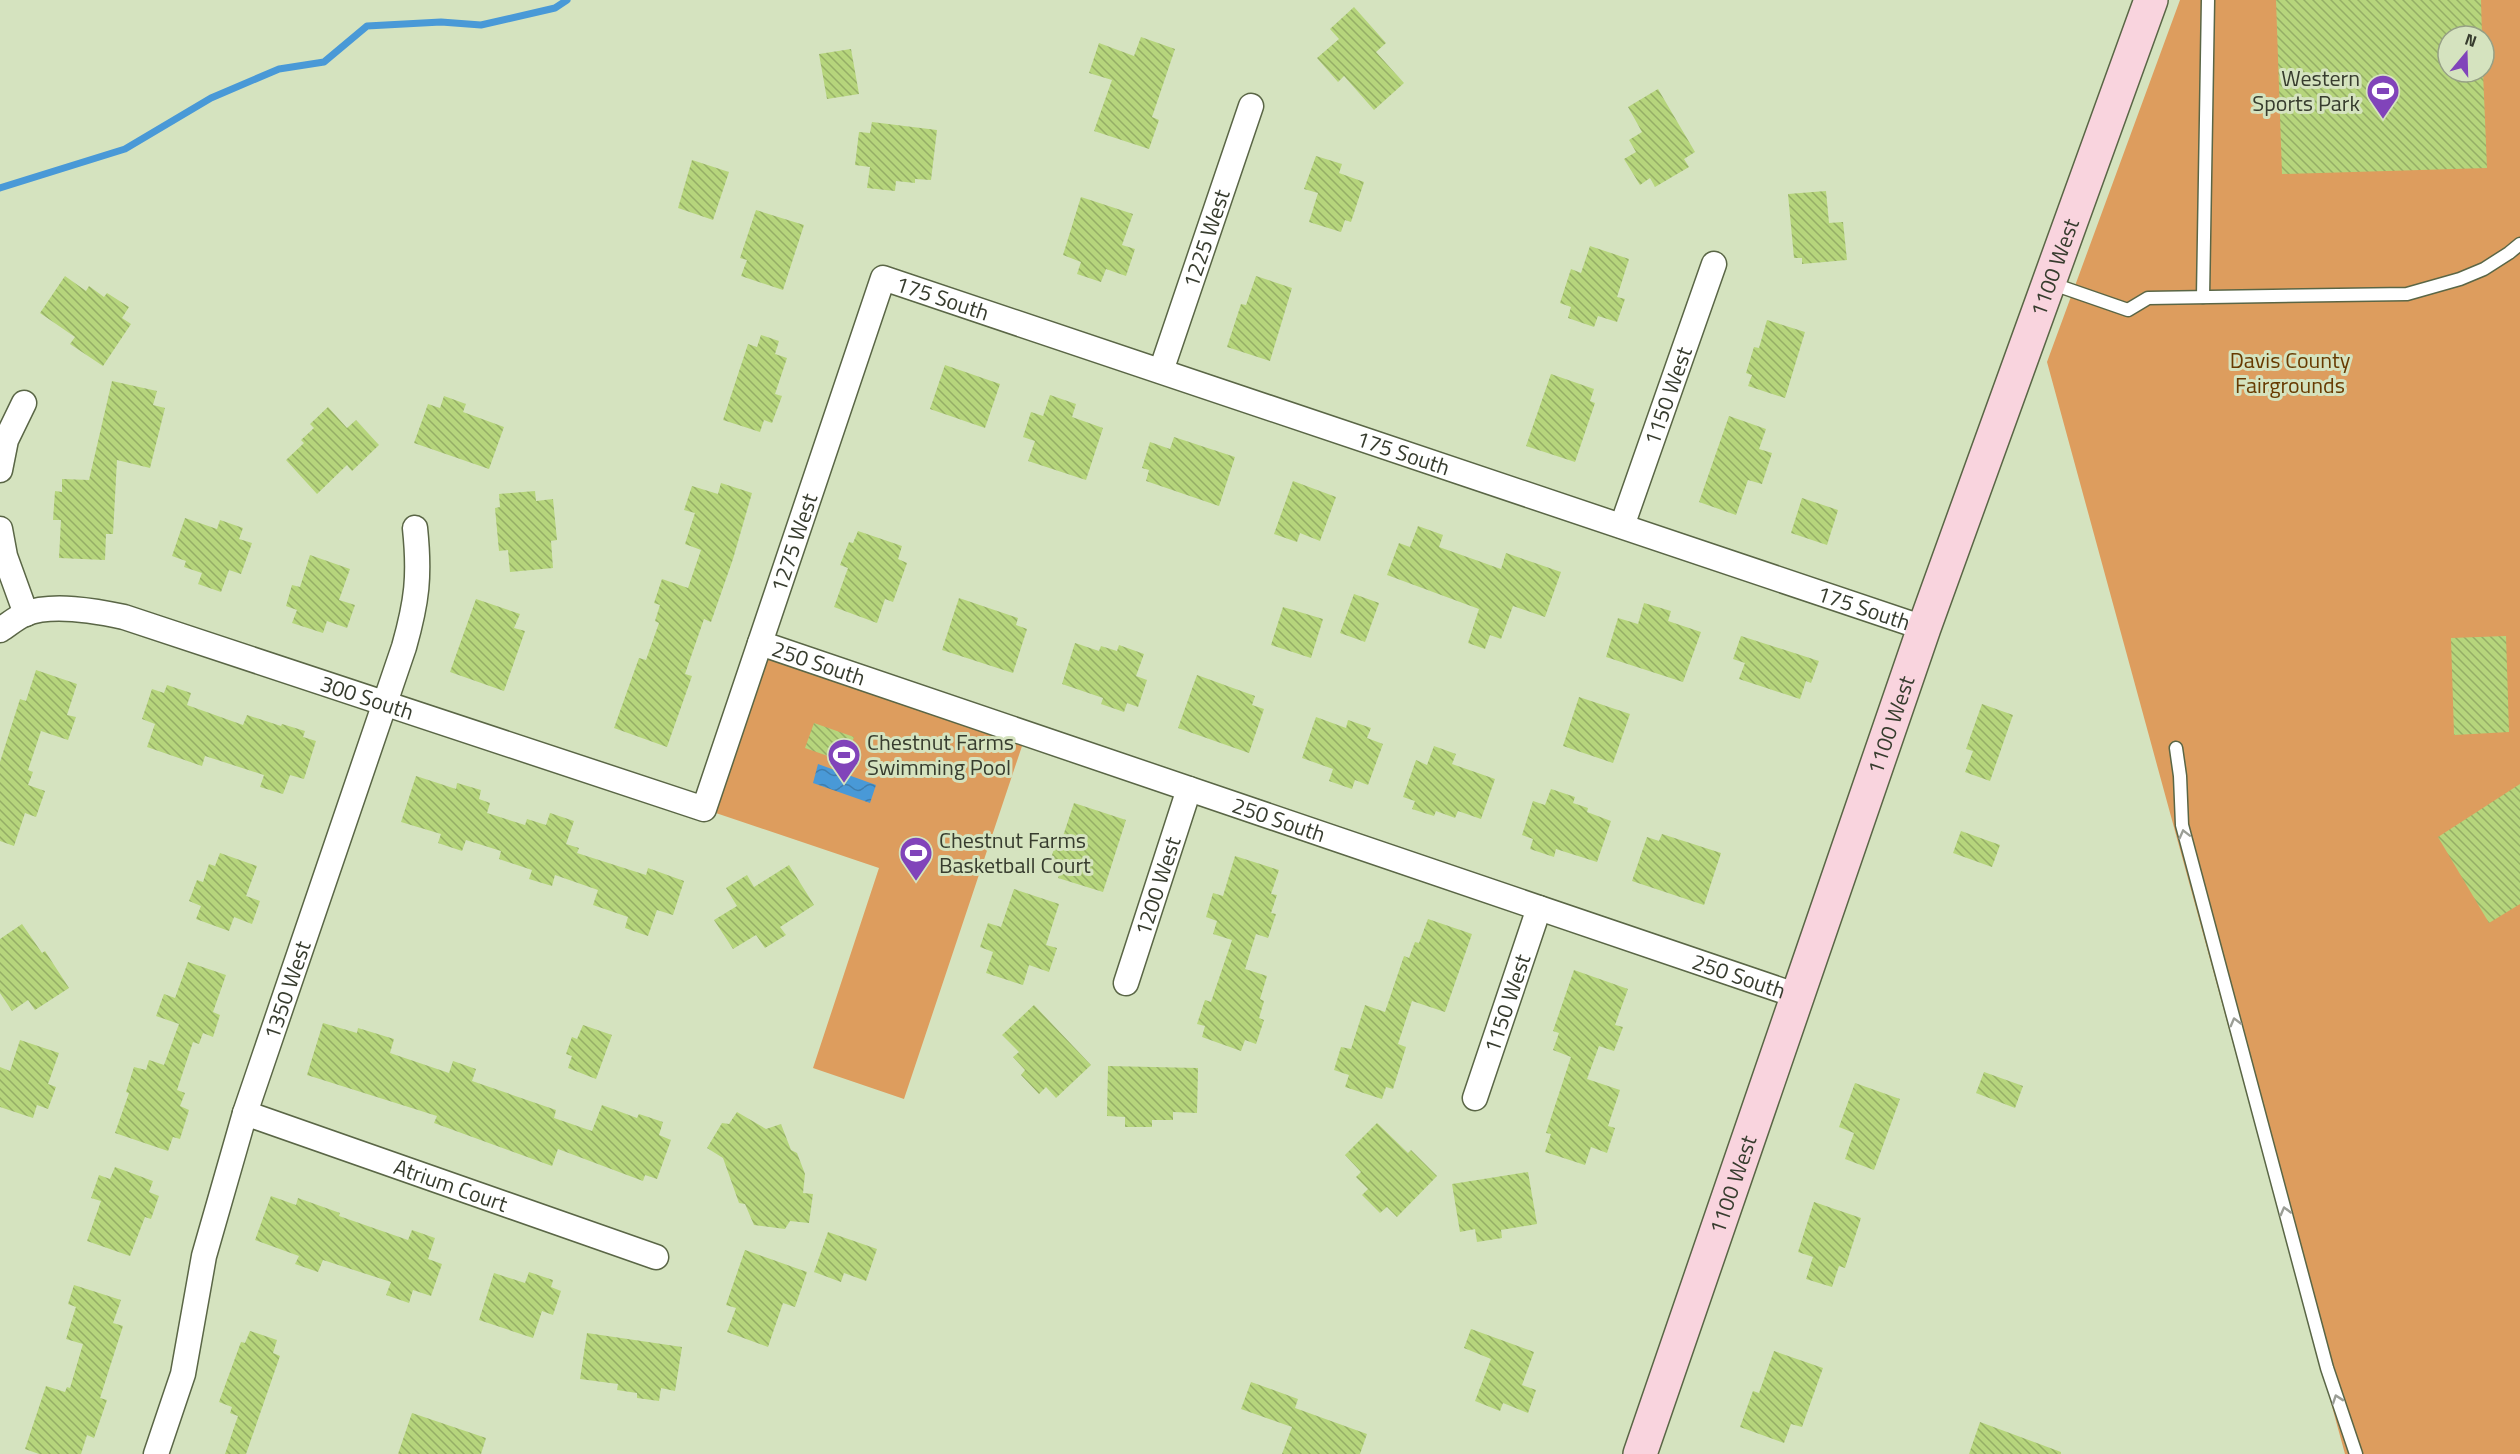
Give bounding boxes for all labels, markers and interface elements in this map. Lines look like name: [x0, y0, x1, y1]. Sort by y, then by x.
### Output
north arrow: [2436, 24, 2496, 84]
text: N: [2462, 27, 2480, 53]
place label: Western Sports Park: [2252, 61, 2360, 120]
sports icon: Western Sports Park: [2365, 73, 2401, 120]
street label: 1225 West: [1173, 184, 1239, 292]
street label: 1100 West: [2021, 213, 2088, 321]
street label: 175 South: [891, 266, 994, 329]
street label: 1150 West: [1635, 342, 1701, 450]
park label: Davis County Fairgrounds: [2230, 343, 2351, 402]
street label: 175 South: [1352, 421, 1454, 484]
street label: 1275 West: [761, 489, 826, 597]
street label: 175 South: [1813, 576, 1915, 639]
street label: 250 South: [767, 631, 870, 695]
street label: 300 South: [316, 666, 418, 729]
street label: 1100 West: [1858, 671, 1923, 779]
place label: Chestnut Farms Swimming Pool: [867, 725, 1014, 784]
sports icon: Chestnut Farms Swimming Pool: [826, 737, 862, 784]
street label: 250 South: [1228, 788, 1330, 851]
place label: Chestnut Farms Basketball Court: [939, 823, 1091, 882]
one-way arrow: [2179, 829, 2192, 839]
street label: 1200 West: [1126, 832, 1190, 940]
sports icon: Chestnut Farms Basketball Court: [898, 835, 934, 882]
street label: 1350 West: [254, 936, 320, 1044]
street label: 250 South: [1688, 944, 1790, 1008]
street label: 1150 West: [1474, 949, 1539, 1057]
one-way arrow: [2229, 1018, 2242, 1028]
street label: 1100 West: [1700, 1130, 1765, 1238]
street label: Atrium Court: [389, 1149, 512, 1221]
one-way arrow: [2280, 1206, 2292, 1217]
one-way arrow: [2332, 1394, 2345, 1405]

